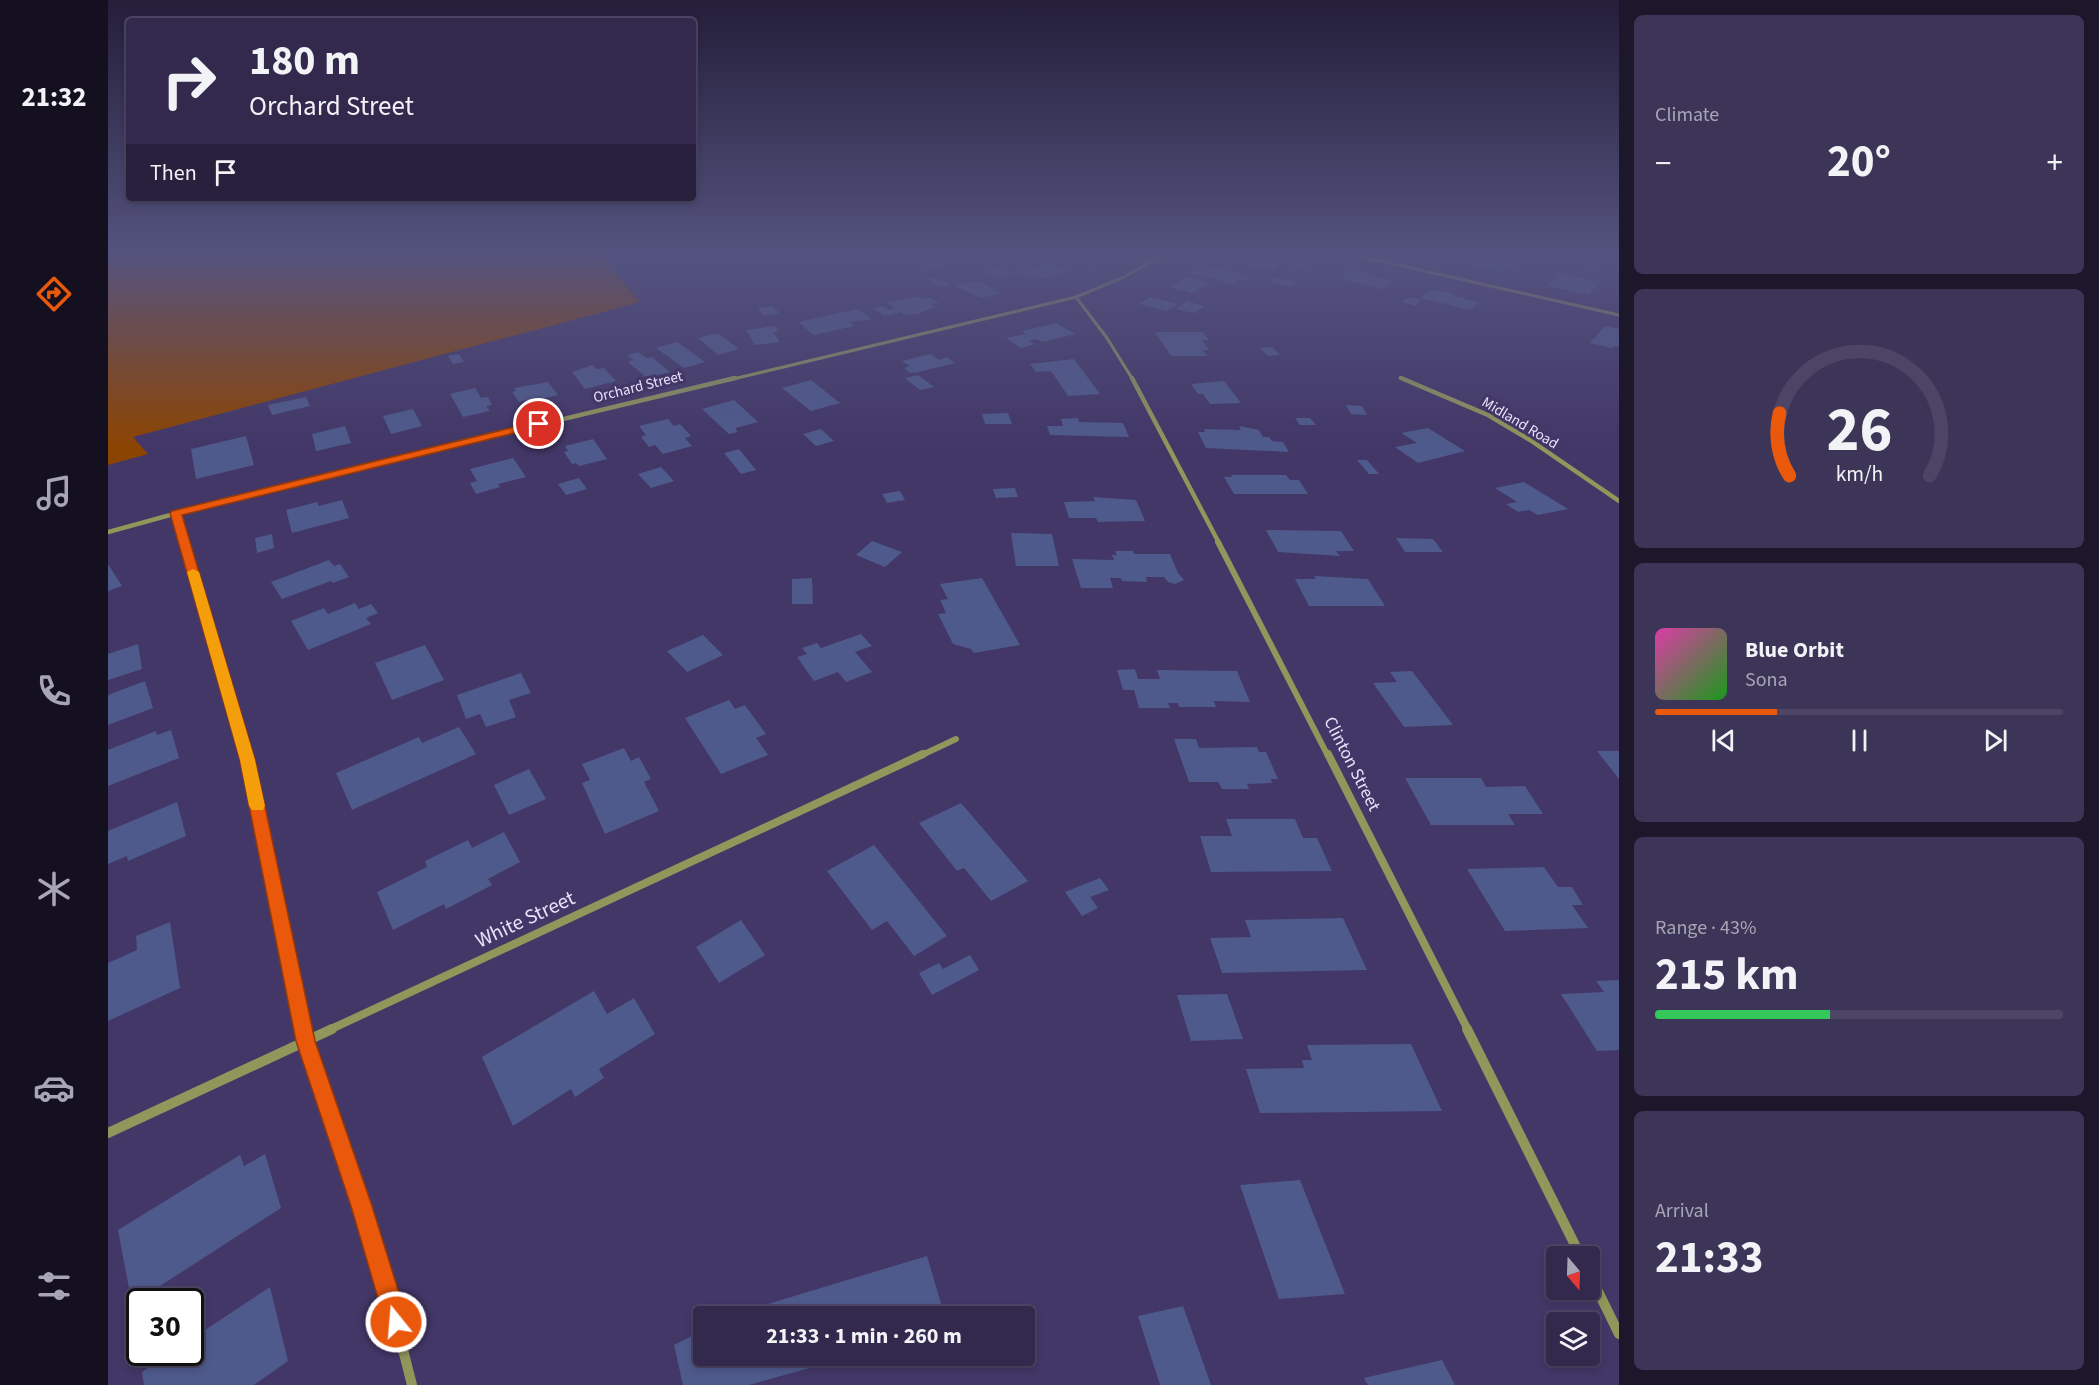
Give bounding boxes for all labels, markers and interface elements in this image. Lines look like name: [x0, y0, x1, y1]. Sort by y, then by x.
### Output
text: 180 m: [249, 31, 360, 91]
icon: right: [150, 42, 228, 120]
text: 21:32: [21, 78, 87, 117]
text: Orchard Street: [249, 87, 414, 126]
text: Climate: [1655, 101, 1719, 129]
text: 20°: [1827, 130, 1891, 194]
text: −: [1655, 140, 1671, 187]
text: +: [2047, 140, 2063, 187]
icon: arrive: [209, 156, 242, 189]
text: Then: [150, 157, 197, 189]
icon: directions: [33, 273, 75, 315]
street label: Orchard Street: [591, 366, 685, 408]
text: 26: [1826, 386, 1892, 475]
street label: Midland Road: [1478, 392, 1562, 454]
pin: [513, 398, 564, 449]
icon: arrive: [522, 407, 555, 440]
text: km/h: [1835, 459, 1883, 490]
icon: music: [33, 472, 75, 514]
text: Blue Orbit: [1745, 634, 1844, 666]
text: Sona: [1745, 666, 1788, 694]
icon: phone: [33, 670, 75, 712]
street label: Clinton Street: [1317, 712, 1387, 816]
icon: previous: [1707, 724, 1740, 757]
icon: pause: [1843, 724, 1876, 757]
icon: next: [1979, 724, 2012, 757]
icon: climate: [33, 868, 75, 910]
street label: White Street: [470, 883, 580, 955]
text: Range · 43%: [1655, 914, 1756, 942]
text: 215 km: [1655, 943, 1799, 1007]
icon: car: [33, 1067, 75, 1109]
text: Arrival: [1655, 1197, 1709, 1225]
text: 21:33: [1655, 1226, 1764, 1290]
north arrow: [1546, 1246, 1600, 1300]
map controls: [1546, 1246, 1600, 1366]
icon: filters: [33, 1265, 75, 1307]
speed limit sign: 30: [126, 1288, 204, 1366]
position arrow: [364, 1290, 428, 1354]
button: layers: [1546, 1312, 1600, 1366]
text: 21:33 · 1 min · 260 m: [766, 1320, 962, 1352]

